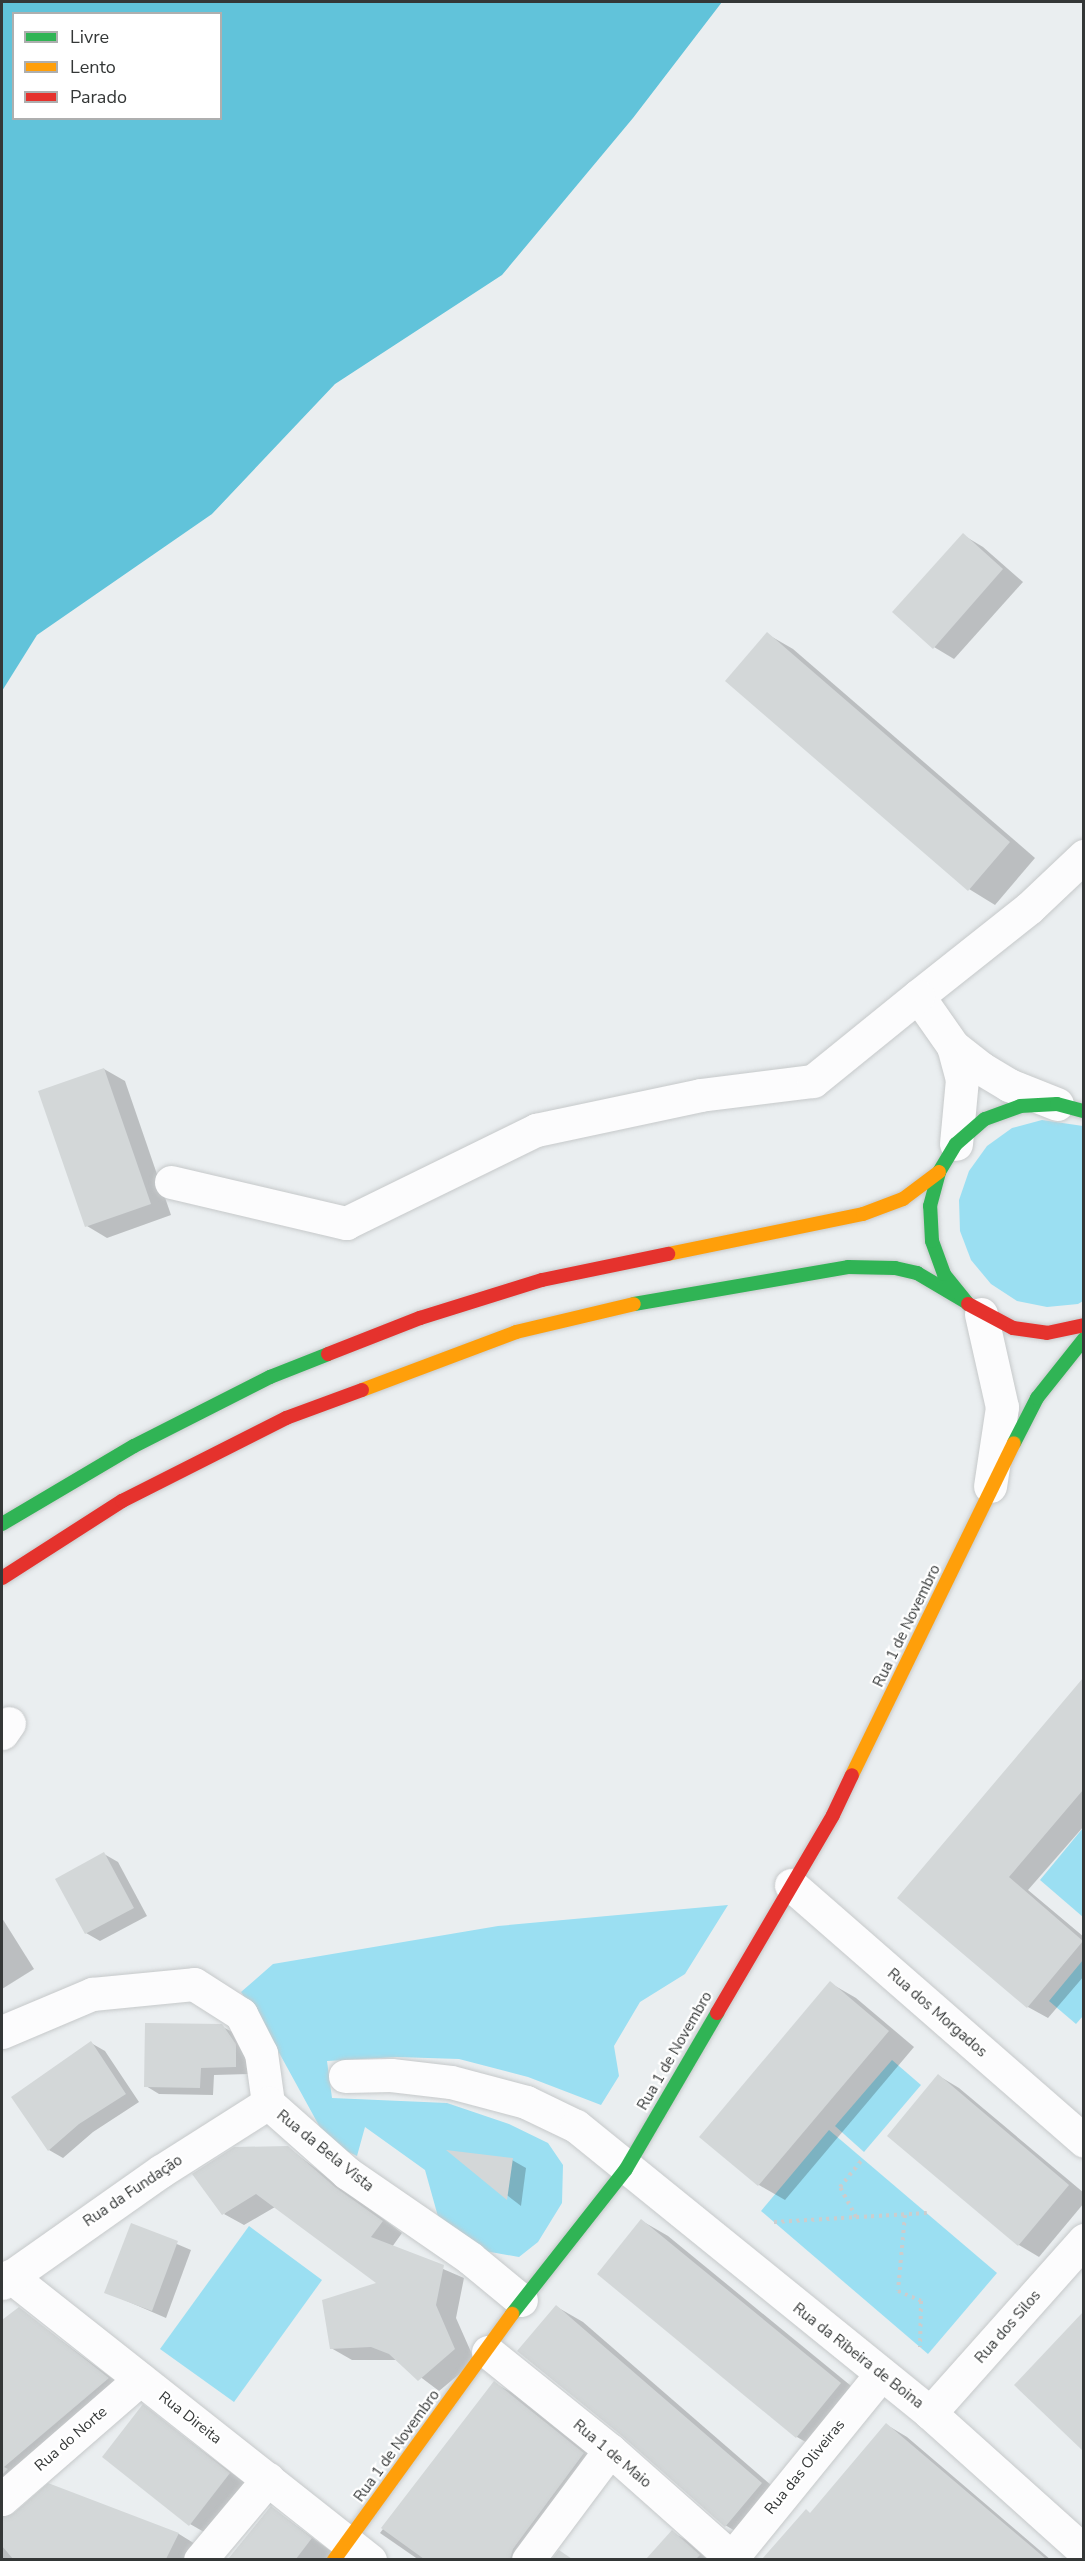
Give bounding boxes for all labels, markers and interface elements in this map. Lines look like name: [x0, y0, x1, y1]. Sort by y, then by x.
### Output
legend: [12, 12, 222, 120]
text: Livre: [70, 25, 109, 49]
text: Lento: [70, 55, 116, 79]
text: Parado: [70, 85, 127, 109]
street label: Rua 1 de Novembro: [870, 1562, 944, 1690]
street label: Rua dos Morgados: [884, 1965, 990, 2061]
street label: Rua 1 de Novembro: [634, 1989, 716, 2113]
street label: Rua da Bela Vista: [273, 2106, 377, 2196]
street label: Rua da Fundação: [80, 2151, 186, 2231]
street label: Rua dos Silos: [971, 2287, 1045, 2367]
street label: Rua da Ribeira de Boina: [789, 2299, 927, 2413]
street label: Rua 1 de Novembro: [350, 2387, 444, 2505]
street label: Rua Direita: [155, 2388, 225, 2448]
street label: Rua do Norte: [31, 2403, 111, 2475]
street label: Rua 1 de Maio: [569, 2416, 655, 2492]
street label: Rua das Oliveiras: [761, 2416, 849, 2518]

